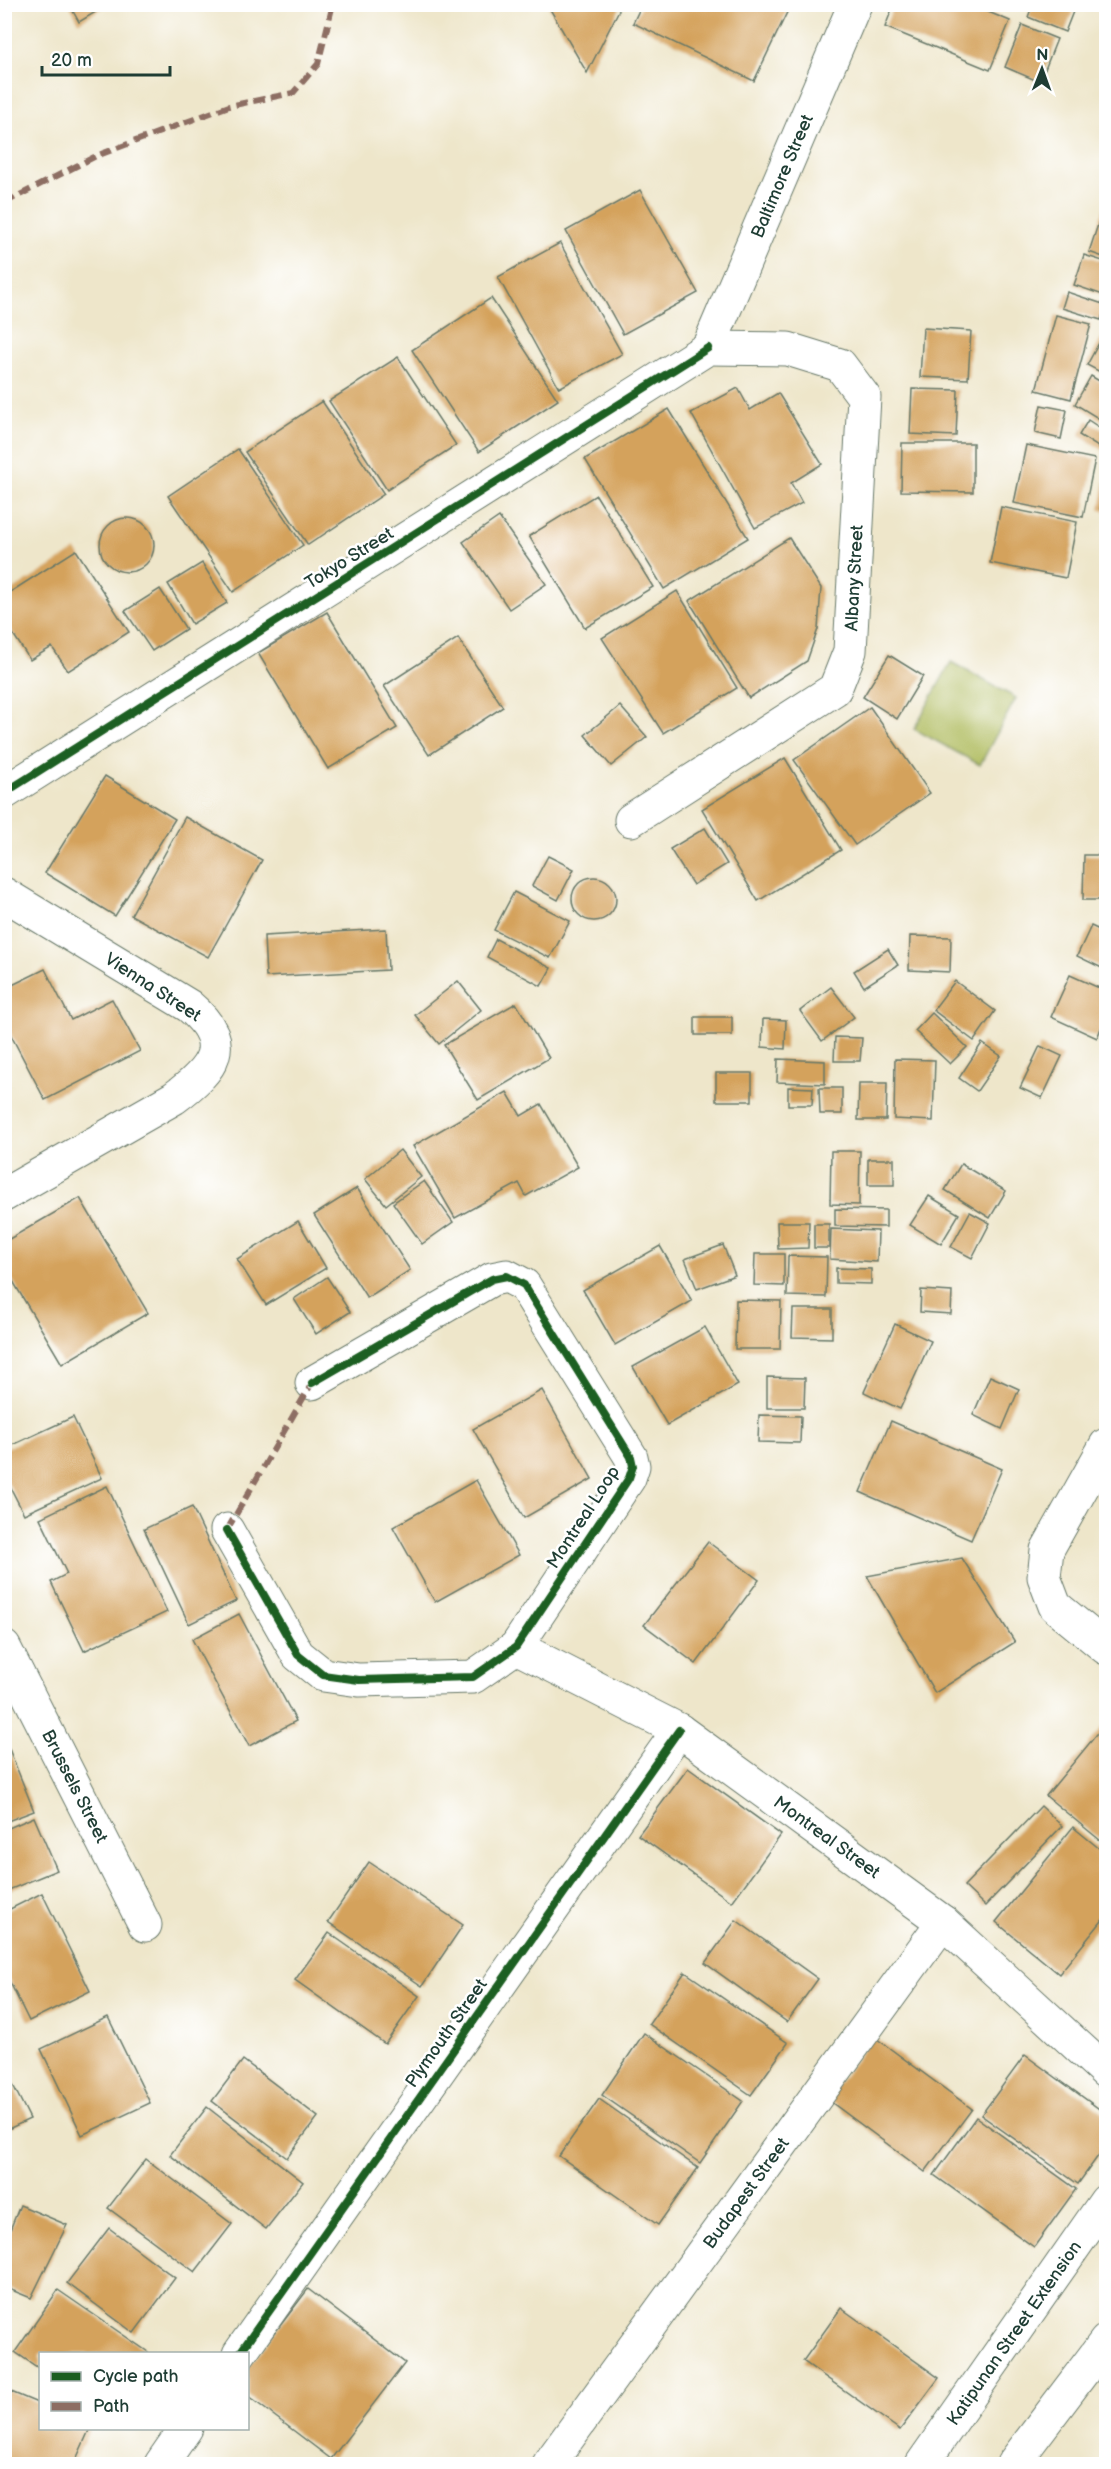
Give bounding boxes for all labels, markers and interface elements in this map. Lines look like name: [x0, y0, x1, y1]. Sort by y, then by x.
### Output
scale bar: [42, 39, 170, 77]
north arrow: [1012, 39, 1072, 99]
text: N: [1036, 46, 1048, 65]
text: 20 m: [51, 50, 92, 71]
street label: Baltimore Street: [747, 111, 818, 241]
street label: Tokyo Street: [301, 523, 398, 594]
street label: Albany Street: [841, 524, 868, 632]
street label: Vienna Street: [101, 949, 205, 1027]
street label: Montreal Loop: [542, 1462, 624, 1572]
street label: Brussels Street: [37, 1726, 112, 1847]
street label: Montreal Street: [769, 1792, 884, 1883]
street label: Plymouth Street: [401, 1975, 492, 2092]
street label: Budapest Street: [699, 2133, 794, 2253]
street label: Katipunan Street Extension: [943, 2237, 1086, 2430]
legend: [39, 2352, 249, 2430]
text: Cycle path: [93, 2366, 179, 2387]
text: Path: [93, 2396, 129, 2417]

